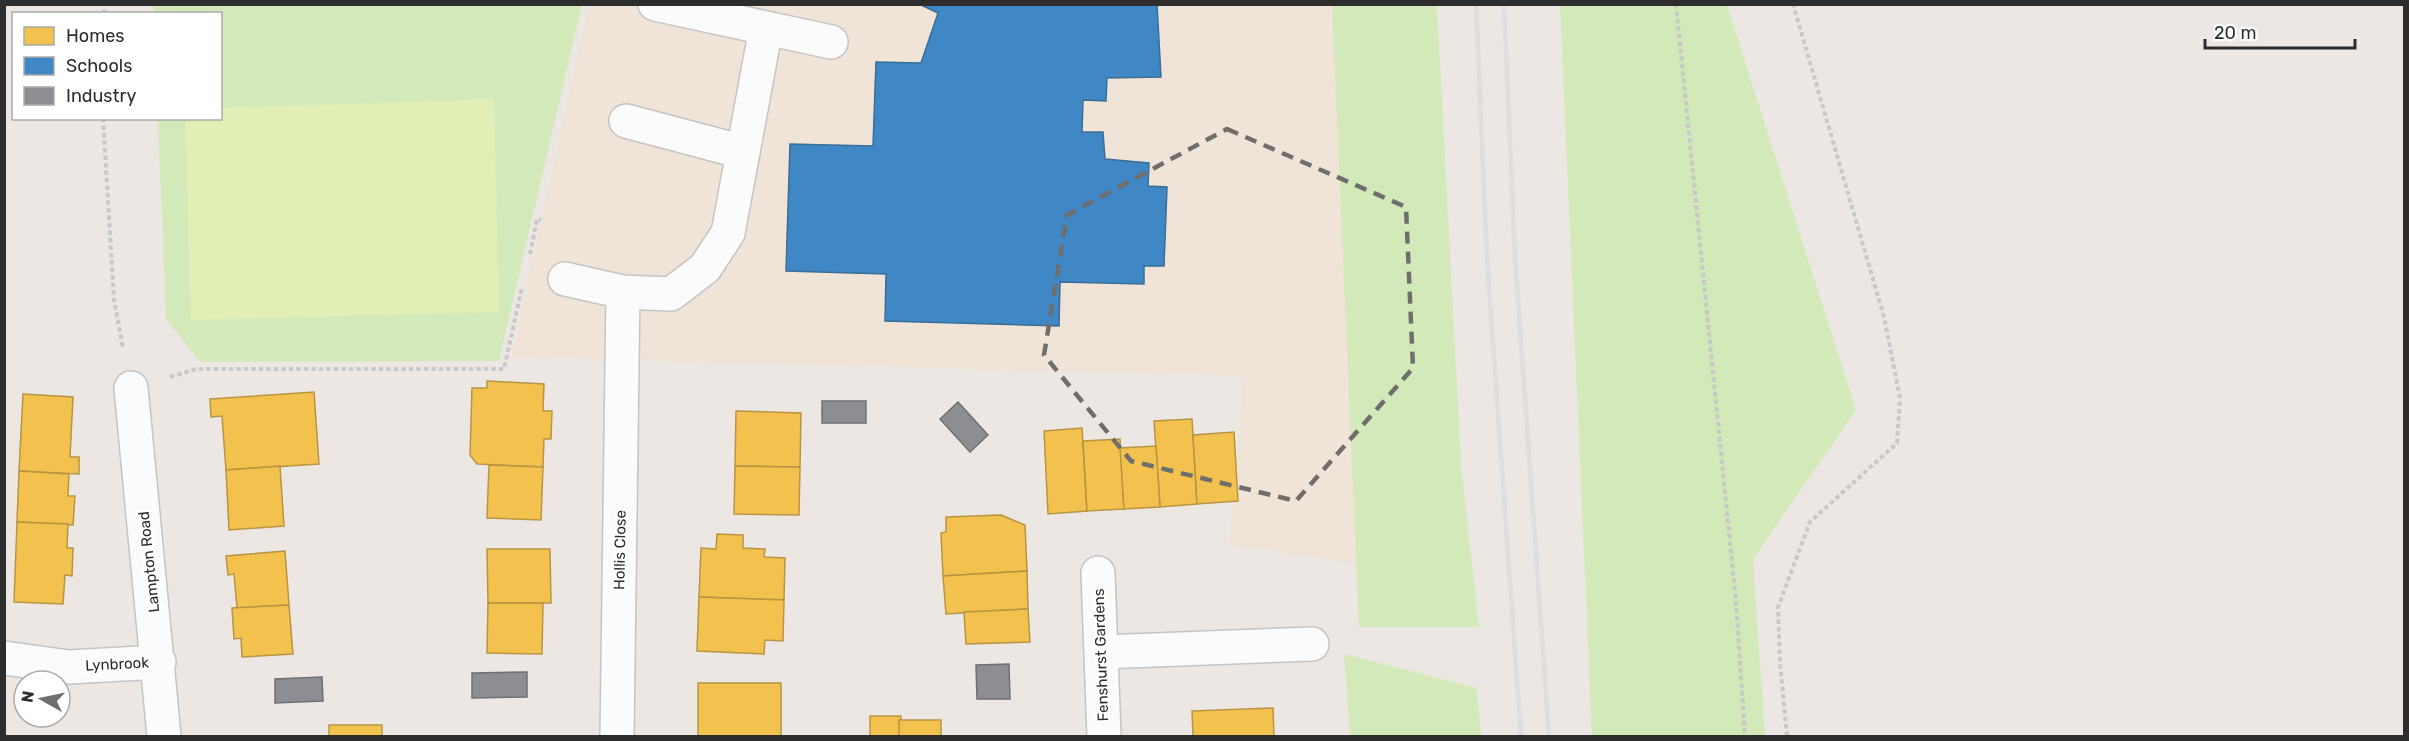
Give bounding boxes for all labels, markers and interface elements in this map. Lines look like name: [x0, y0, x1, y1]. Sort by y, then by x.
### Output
legend: [12, 12, 222, 120]
scale bar: [2205, 12, 2355, 50]
text: 20 m: [2214, 22, 2256, 44]
text: Homes: [66, 25, 124, 47]
text: Schools: [66, 55, 132, 77]
text: Industry: [66, 85, 136, 107]
street label: Lampton Road: [135, 510, 163, 614]
street label: Hollis Close: [610, 510, 630, 590]
street label: Fenshurst Gardens: [1090, 588, 1112, 722]
street label: Lynbrook: [85, 653, 150, 675]
north arrow: [12, 669, 72, 729]
text: N: [17, 690, 38, 704]

